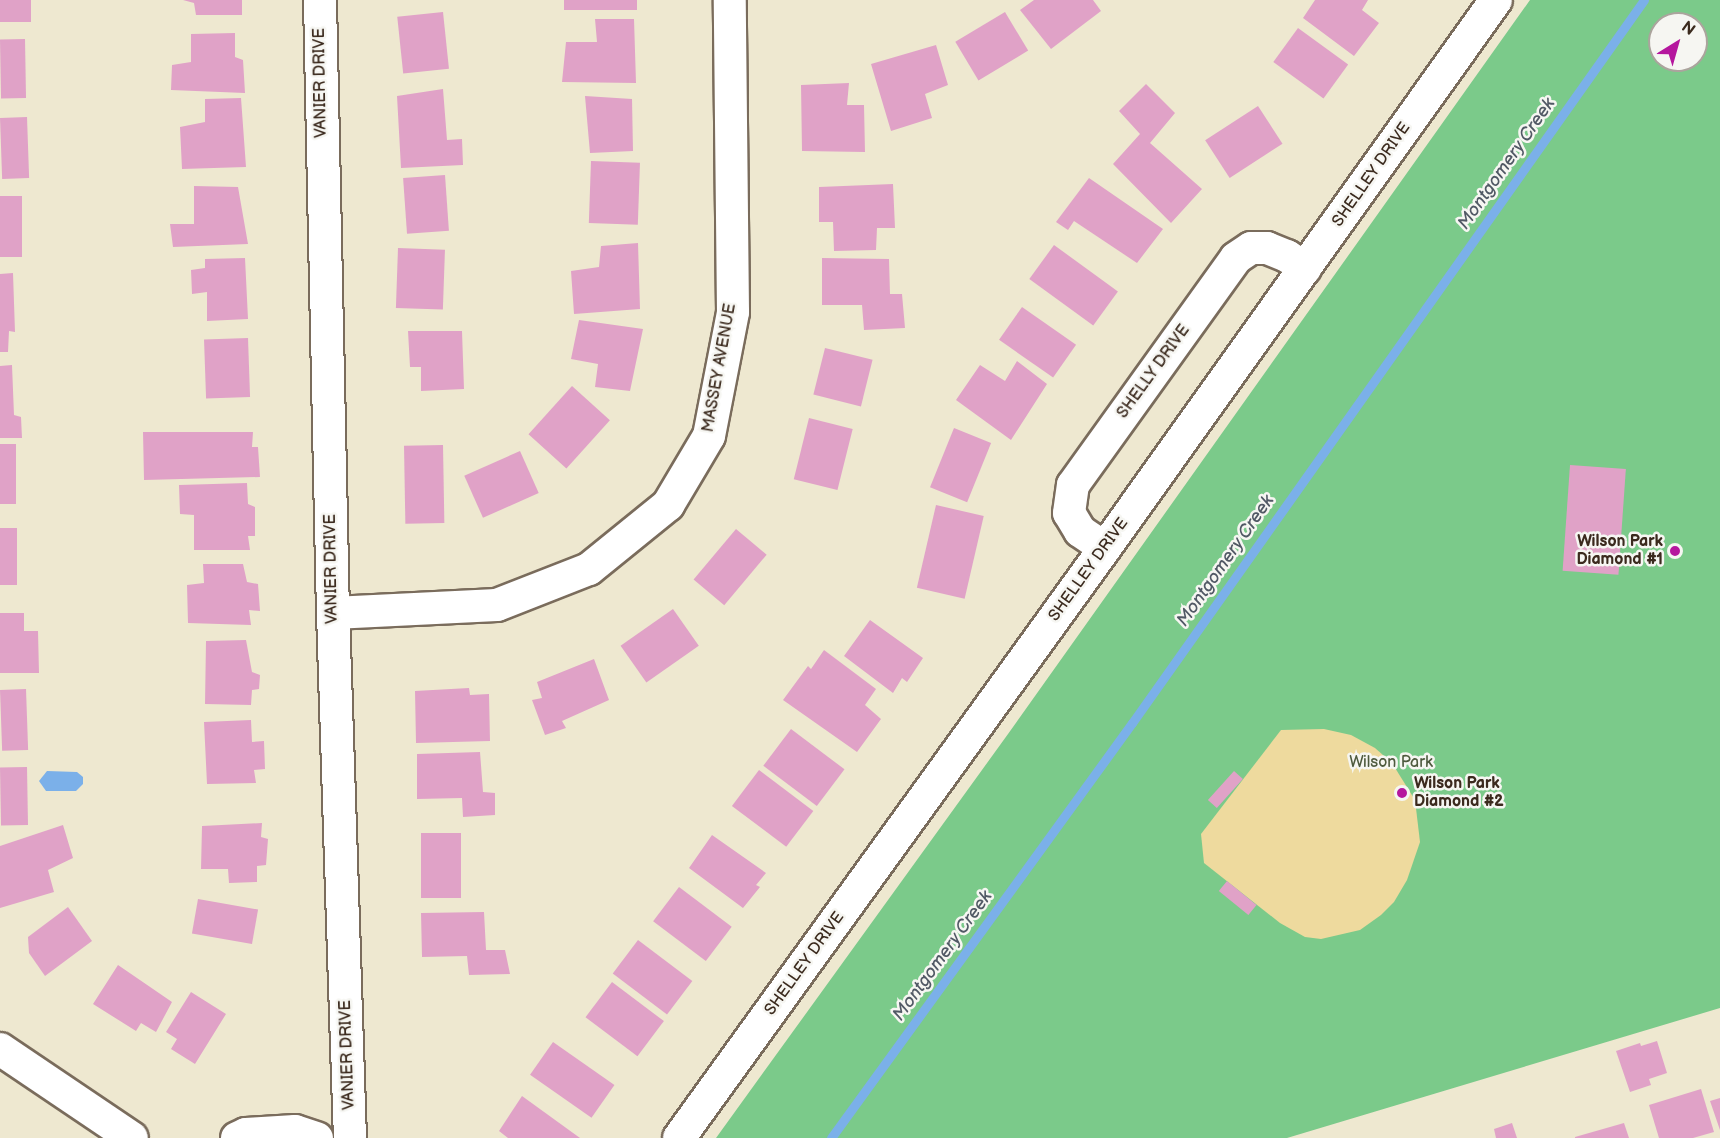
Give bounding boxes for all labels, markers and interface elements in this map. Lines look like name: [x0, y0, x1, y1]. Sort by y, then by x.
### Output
north arrow: [1648, 12, 1708, 72]
text: N: [1677, 18, 1698, 40]
street label: VANIER DRIVE: [310, 28, 332, 138]
water label: Montgomery Creek: [1453, 94, 1561, 234]
street label: SHELLEY DRIVE: [1329, 119, 1415, 231]
street label: MASSEY AVENUE: [699, 302, 741, 434]
street label: SHELLY DRIVE: [1114, 321, 1194, 423]
water label: Montgomery Creek: [1172, 491, 1280, 631]
street label: VANIER DRIVE: [321, 514, 343, 624]
street label: SHELLEY DRIVE: [1045, 515, 1133, 625]
place label: Wilson Park Diamond #1: [1576, 532, 1663, 570]
marker: Wilson Park Diamond #1: [1668, 544, 1682, 558]
park label: Wilson Park: [1349, 753, 1433, 773]
place label: Wilson Park Diamond #2: [1414, 774, 1503, 812]
marker: Wilson Park Diamond #2: [1395, 786, 1409, 800]
water label: Montgomery Creek: [888, 886, 998, 1026]
street label: SHELLEY DRIVE: [761, 909, 849, 1019]
street label: VANIER DRIVE: [336, 1000, 360, 1110]

